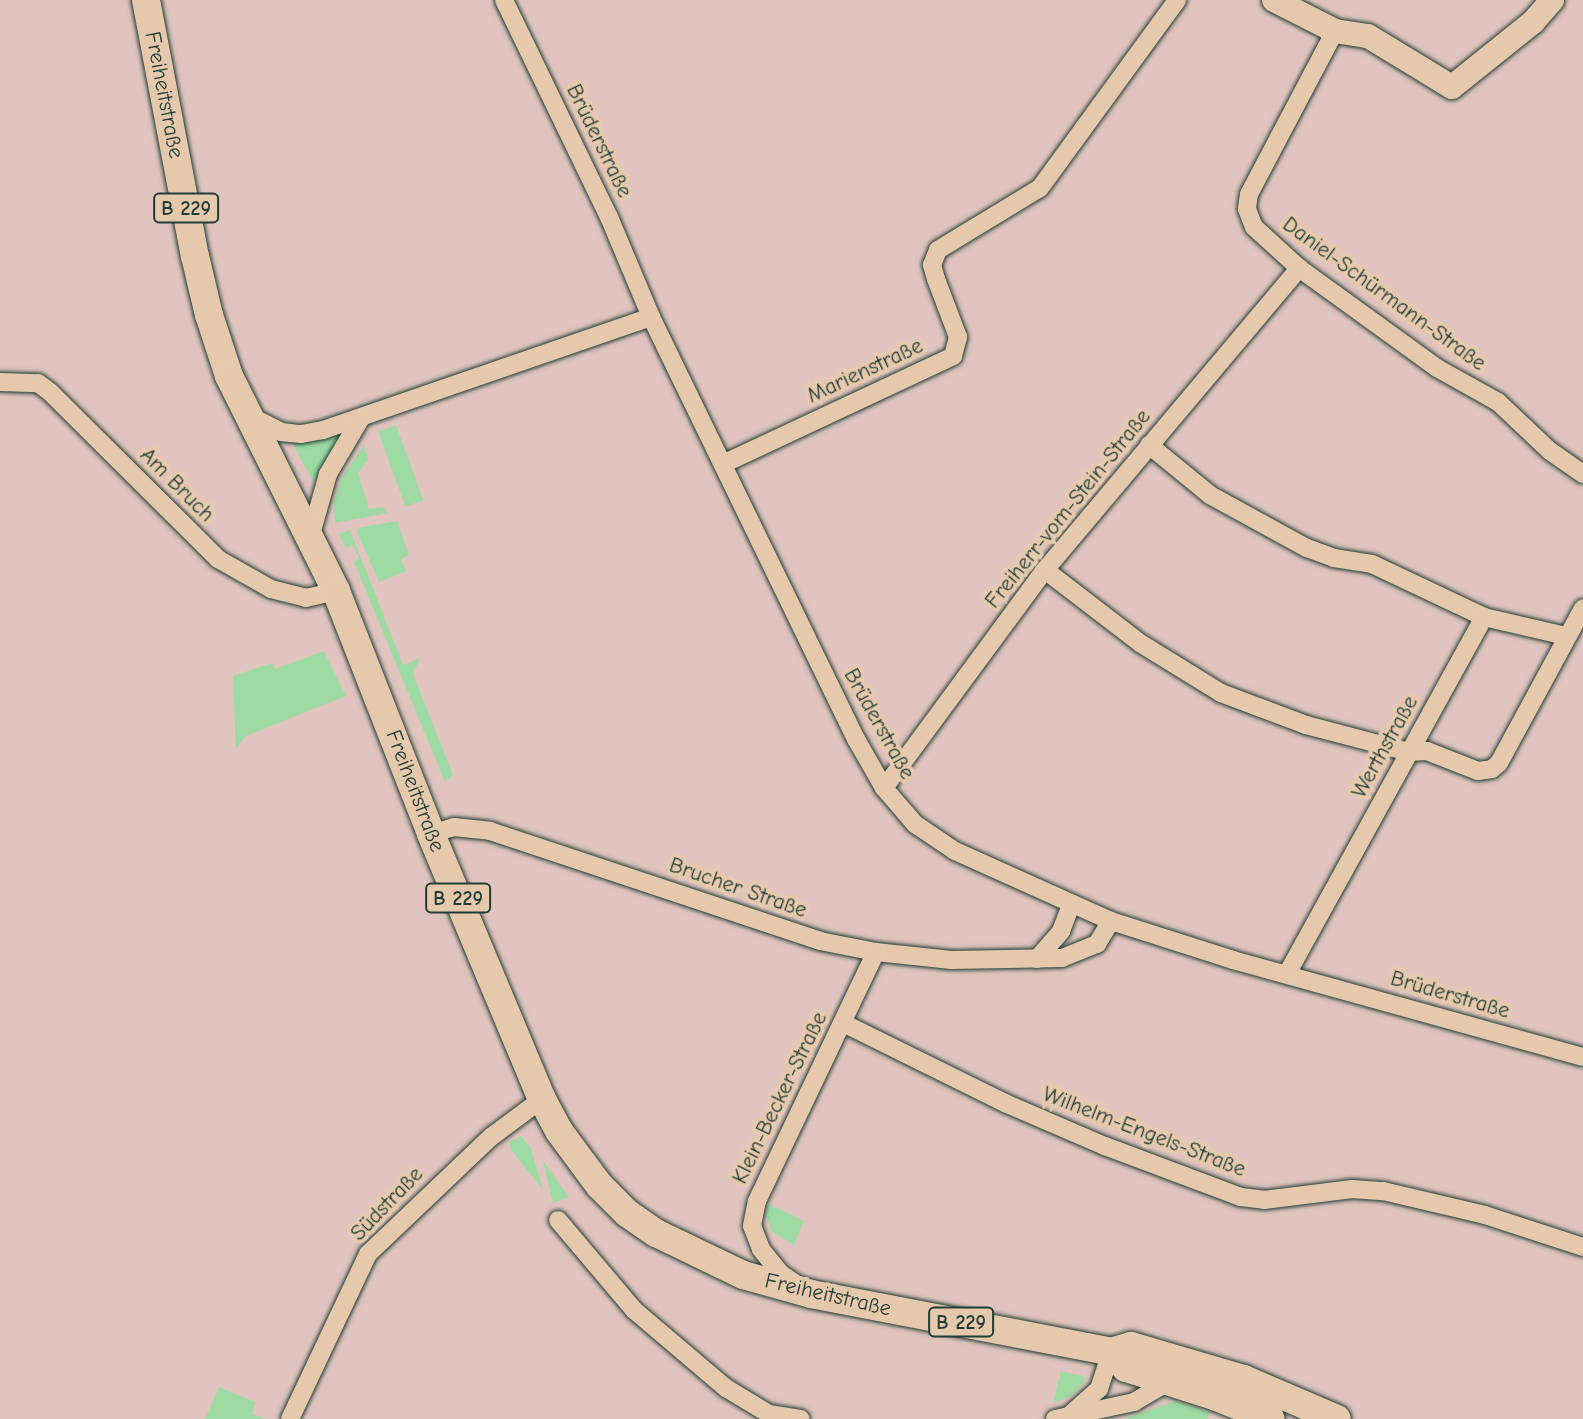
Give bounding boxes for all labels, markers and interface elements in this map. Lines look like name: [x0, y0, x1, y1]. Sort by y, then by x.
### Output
street label: Freiheitstraße: [139, 29, 189, 161]
street label: Brüderstraße: [560, 80, 638, 202]
road number: B 229: [152, 192, 220, 224]
street label: Daniel-Schürmann-Straße: [1277, 211, 1491, 377]
street label: Marienstraße: [803, 333, 927, 409]
street label: Freiherr-vom-Stein-Straße: [980, 404, 1156, 614]
street label: Am Bruch: [134, 442, 220, 528]
street label: Brüderstraße: [838, 664, 920, 784]
street label: Werthstraße: [1346, 691, 1424, 803]
street label: Freiheitstraße: [380, 726, 450, 856]
street label: Brucher Straße: [666, 852, 810, 924]
road number: B 229: [424, 882, 492, 914]
street label: Brüderstraße: [1387, 965, 1513, 1025]
street label: Klein-Becker-Straße: [727, 1008, 833, 1188]
street label: Wilhelm-Engels-Straße: [1039, 1081, 1249, 1183]
street label: Südstraße: [345, 1161, 429, 1247]
street label: Freiheitstraße: [762, 1268, 894, 1322]
road number: B 229: [927, 1306, 995, 1338]

